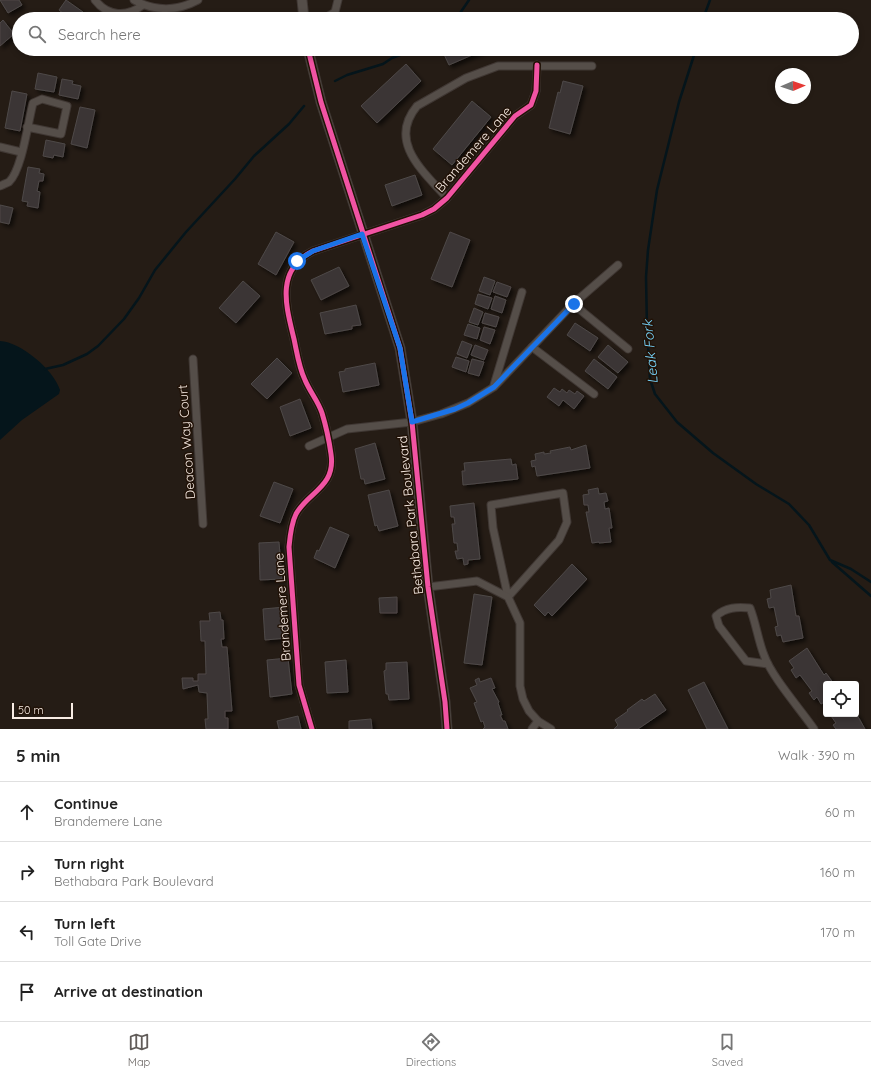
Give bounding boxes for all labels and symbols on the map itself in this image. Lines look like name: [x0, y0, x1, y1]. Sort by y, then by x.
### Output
north arrow: [775, 68, 811, 104]
street label: Brandemere Lane: [431, 103, 515, 195]
route start: [288, 252, 306, 270]
route end: [565, 295, 583, 313]
water label: Leak Fork: [638, 318, 662, 385]
street label: Deacon Way Court: [174, 384, 198, 500]
street label: Bethabara Park Boulevard: [394, 435, 426, 595]
street label: Brandemere Lane: [270, 552, 294, 662]
scale bar: [12, 701, 73, 720]

